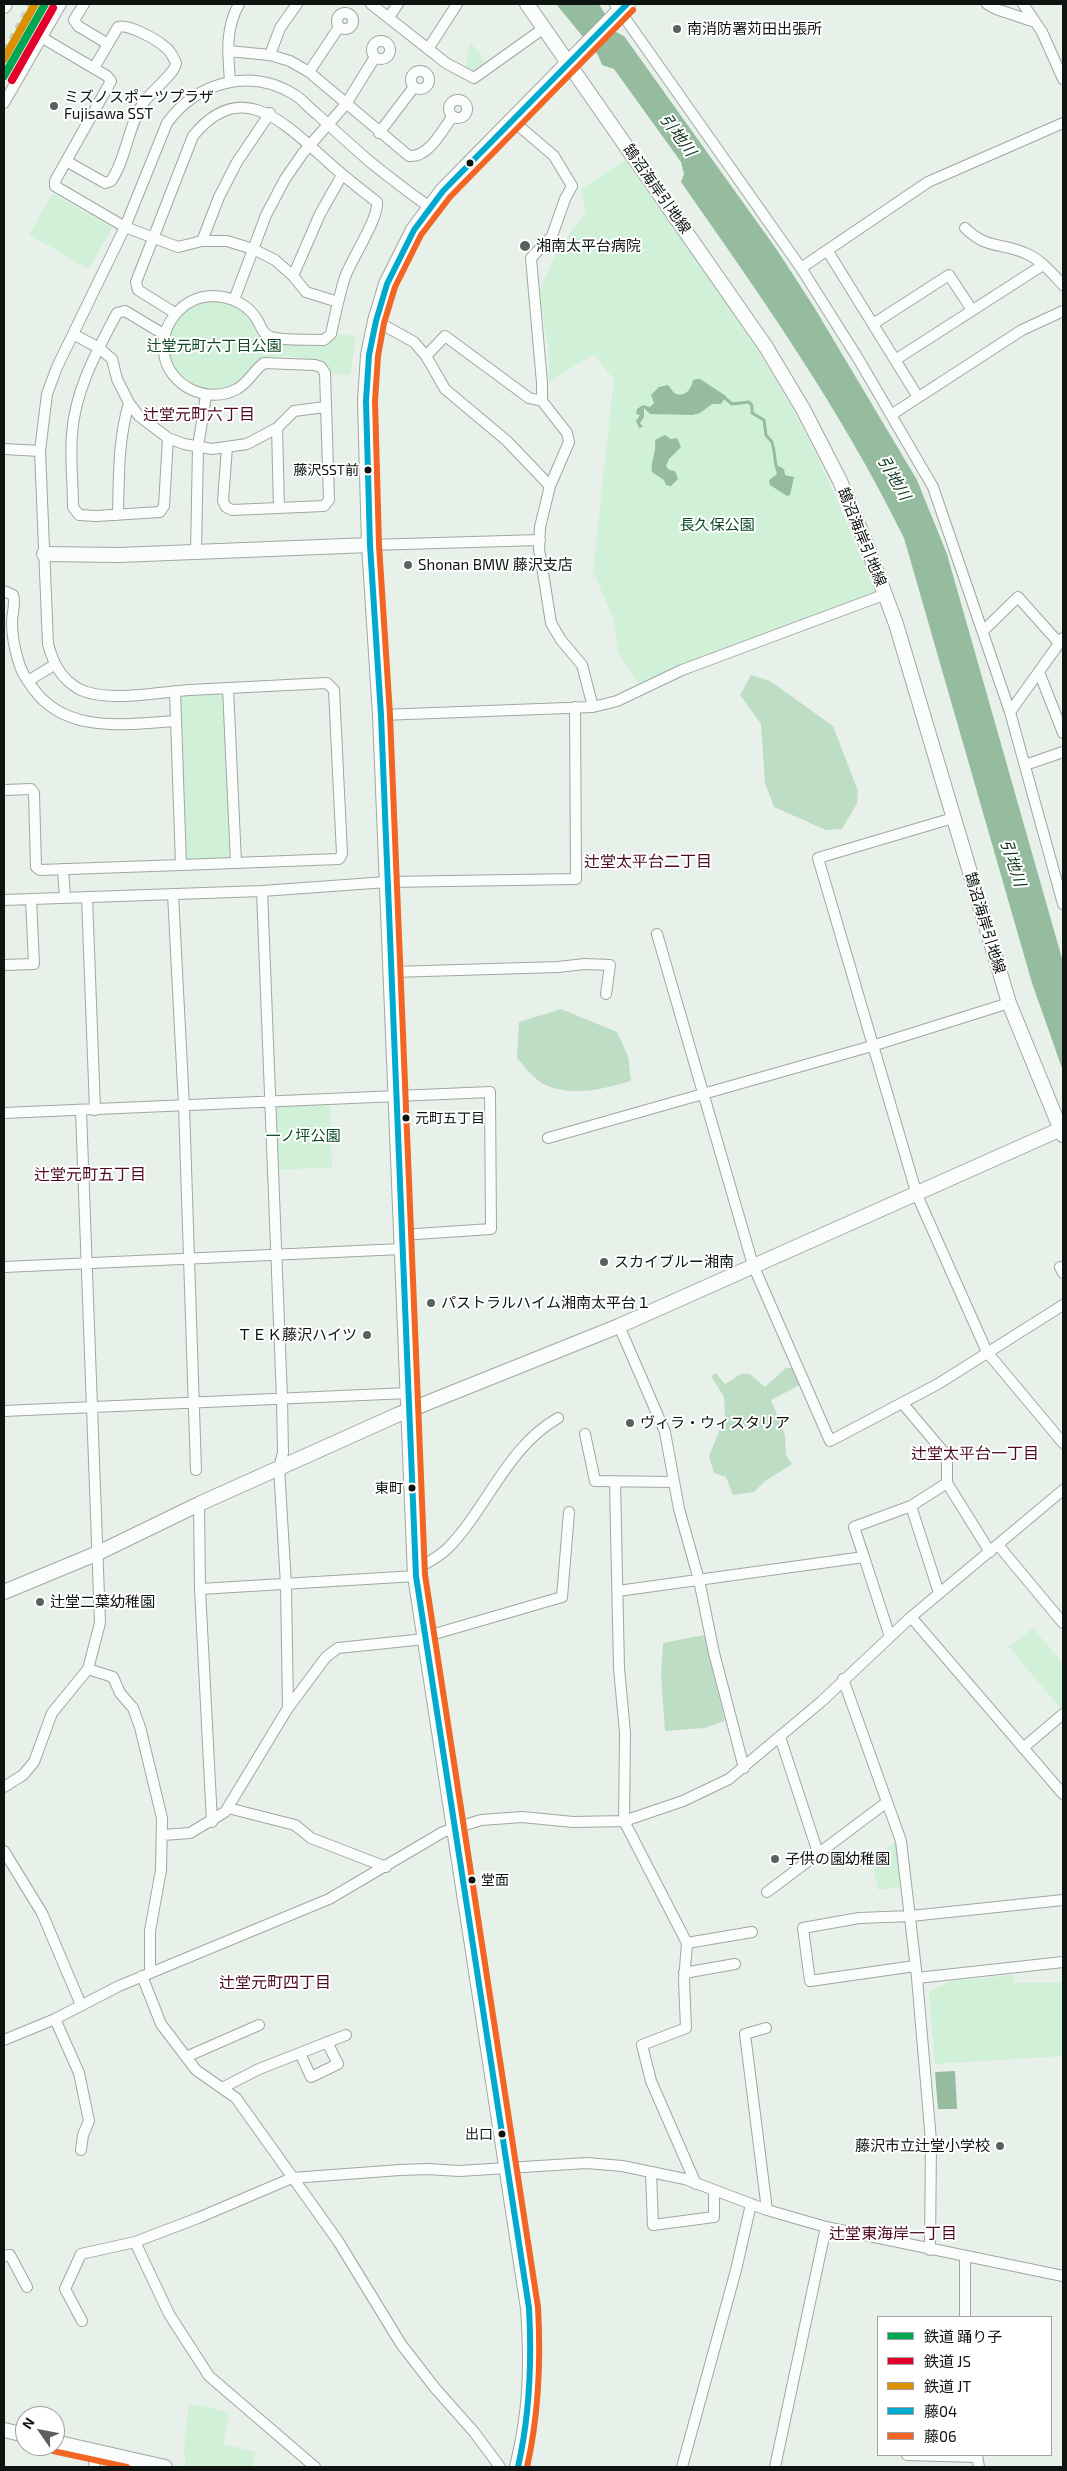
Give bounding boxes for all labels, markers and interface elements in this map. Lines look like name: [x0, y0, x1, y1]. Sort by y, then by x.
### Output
place label: 南消防署苅田出張所: [687, 20, 822, 38]
marker: 南消防署苅田出張所: [671, 23, 683, 35]
place label: ミズノスポーツプラザ Fujisawa SST: [64, 88, 214, 123]
marker: ミズノスポーツプラザ Fujisawa SST: [48, 100, 60, 112]
water label: 引地川: [656, 110, 700, 160]
street label: 鵠沼海岸引地線: [620, 141, 694, 237]
unlabelled marker: [465, 158, 475, 168]
place label: 湘南太平台病院: [536, 237, 641, 255]
marker: 湘南太平台病院: [518, 239, 532, 253]
park label: 辻堂元町六丁目公園: [147, 337, 281, 355]
district label: 辻堂元町六丁目: [143, 405, 255, 425]
water label: 引地川: [874, 452, 914, 504]
place label: 藤沢SST前: [293, 462, 359, 478]
marker: 藤沢SST前: [363, 465, 373, 475]
street label: 鵠沼海岸引地線: [834, 485, 890, 589]
park label: 長久保公園: [680, 516, 754, 534]
place label: Shonan BMW 藤沢支店: [418, 556, 573, 574]
marker: Shonan BMW 藤沢支店: [402, 559, 414, 571]
water label: 引地川: [996, 837, 1030, 889]
district label: 辻堂太平台二丁目: [584, 852, 712, 872]
street label: 鵠沼海岸引地線: [961, 870, 1009, 976]
place label: 元町五丁目: [415, 1110, 485, 1126]
marker: 元町五丁目: [401, 1113, 411, 1123]
park label: 一ノ坪公園: [266, 1127, 340, 1145]
district label: 辻堂元町五丁目: [34, 1165, 146, 1185]
place label: スカイブルー湘南: [614, 1253, 734, 1271]
marker: スカイブルー湘南: [598, 1256, 610, 1268]
place label: パストラルハイム湘南太平台１: [441, 1294, 651, 1312]
marker: パストラルハイム湘南太平台１: [425, 1297, 437, 1309]
place label: ＴＥＫ藤沢ハイツ: [237, 1326, 357, 1344]
marker: ＴＥＫ藤沢ハイツ: [361, 1329, 373, 1341]
place label: ヴィラ・ウィスタリア: [640, 1414, 790, 1432]
marker: ヴィラ・ウィスタリア: [624, 1417, 636, 1429]
district label: 辻堂太平台一丁目: [911, 1444, 1039, 1464]
place label: 東町: [375, 1480, 403, 1496]
marker: 東町: [407, 1483, 417, 1493]
place label: 辻堂二葉幼稚園: [50, 1593, 155, 1611]
marker: 辻堂二葉幼稚園: [34, 1596, 46, 1608]
place label: 子供の園幼稚園: [785, 1850, 890, 1868]
marker: 子供の園幼稚園: [769, 1853, 781, 1865]
place label: 堂面: [481, 1872, 509, 1888]
marker: 堂面: [467, 1875, 477, 1885]
district label: 辻堂元町四丁目: [219, 1973, 331, 1993]
place label: 出口: [465, 2126, 493, 2142]
marker: 出口: [497, 2129, 507, 2139]
place label: 藤沢市立辻堂小学校: [855, 2137, 990, 2155]
marker: 藤沢市立辻堂小学校: [994, 2140, 1006, 2152]
district label: 辻堂東海岸一丁目: [829, 2224, 957, 2244]
legend: [877, 2316, 1052, 2456]
text: 鉄道 踊り子: [924, 2327, 1002, 2345]
text: 鉄道 JS: [924, 2352, 971, 2370]
text: 鉄道 JT: [924, 2377, 971, 2395]
text: 藤04: [924, 2402, 957, 2420]
north arrow: [15, 2406, 65, 2456]
text: N: [18, 2414, 38, 2432]
text: 藤06: [924, 2427, 957, 2445]

